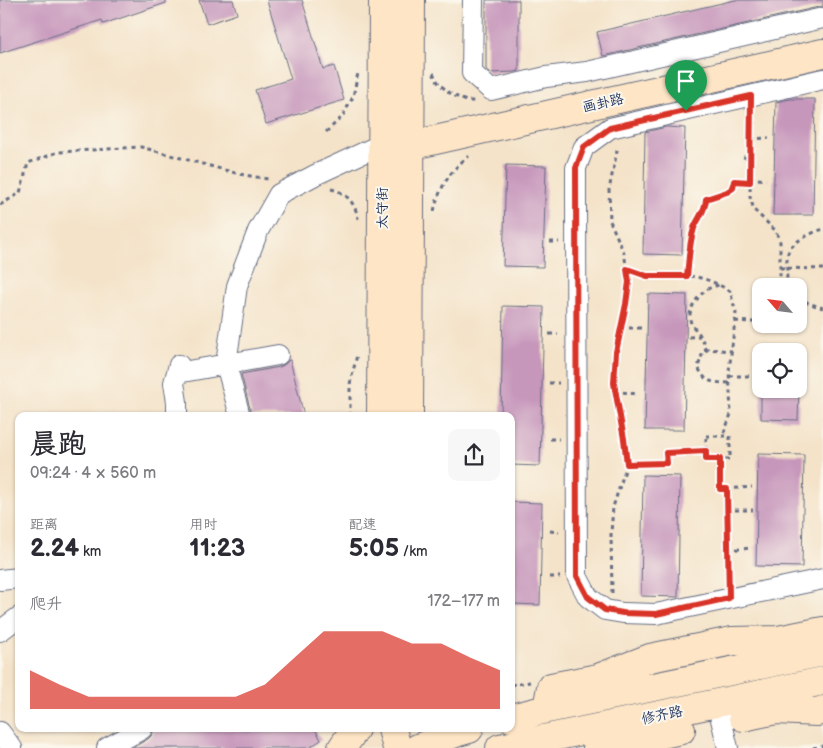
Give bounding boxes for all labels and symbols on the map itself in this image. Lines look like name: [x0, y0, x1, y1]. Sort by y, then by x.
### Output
pin: [665, 60, 707, 111]
street label: 画卦路: [581, 90, 625, 116]
street label: 太守街: [374, 187, 391, 229]
north arrow: [752, 278, 808, 332]
street label: 修齐路: [640, 702, 684, 728]

